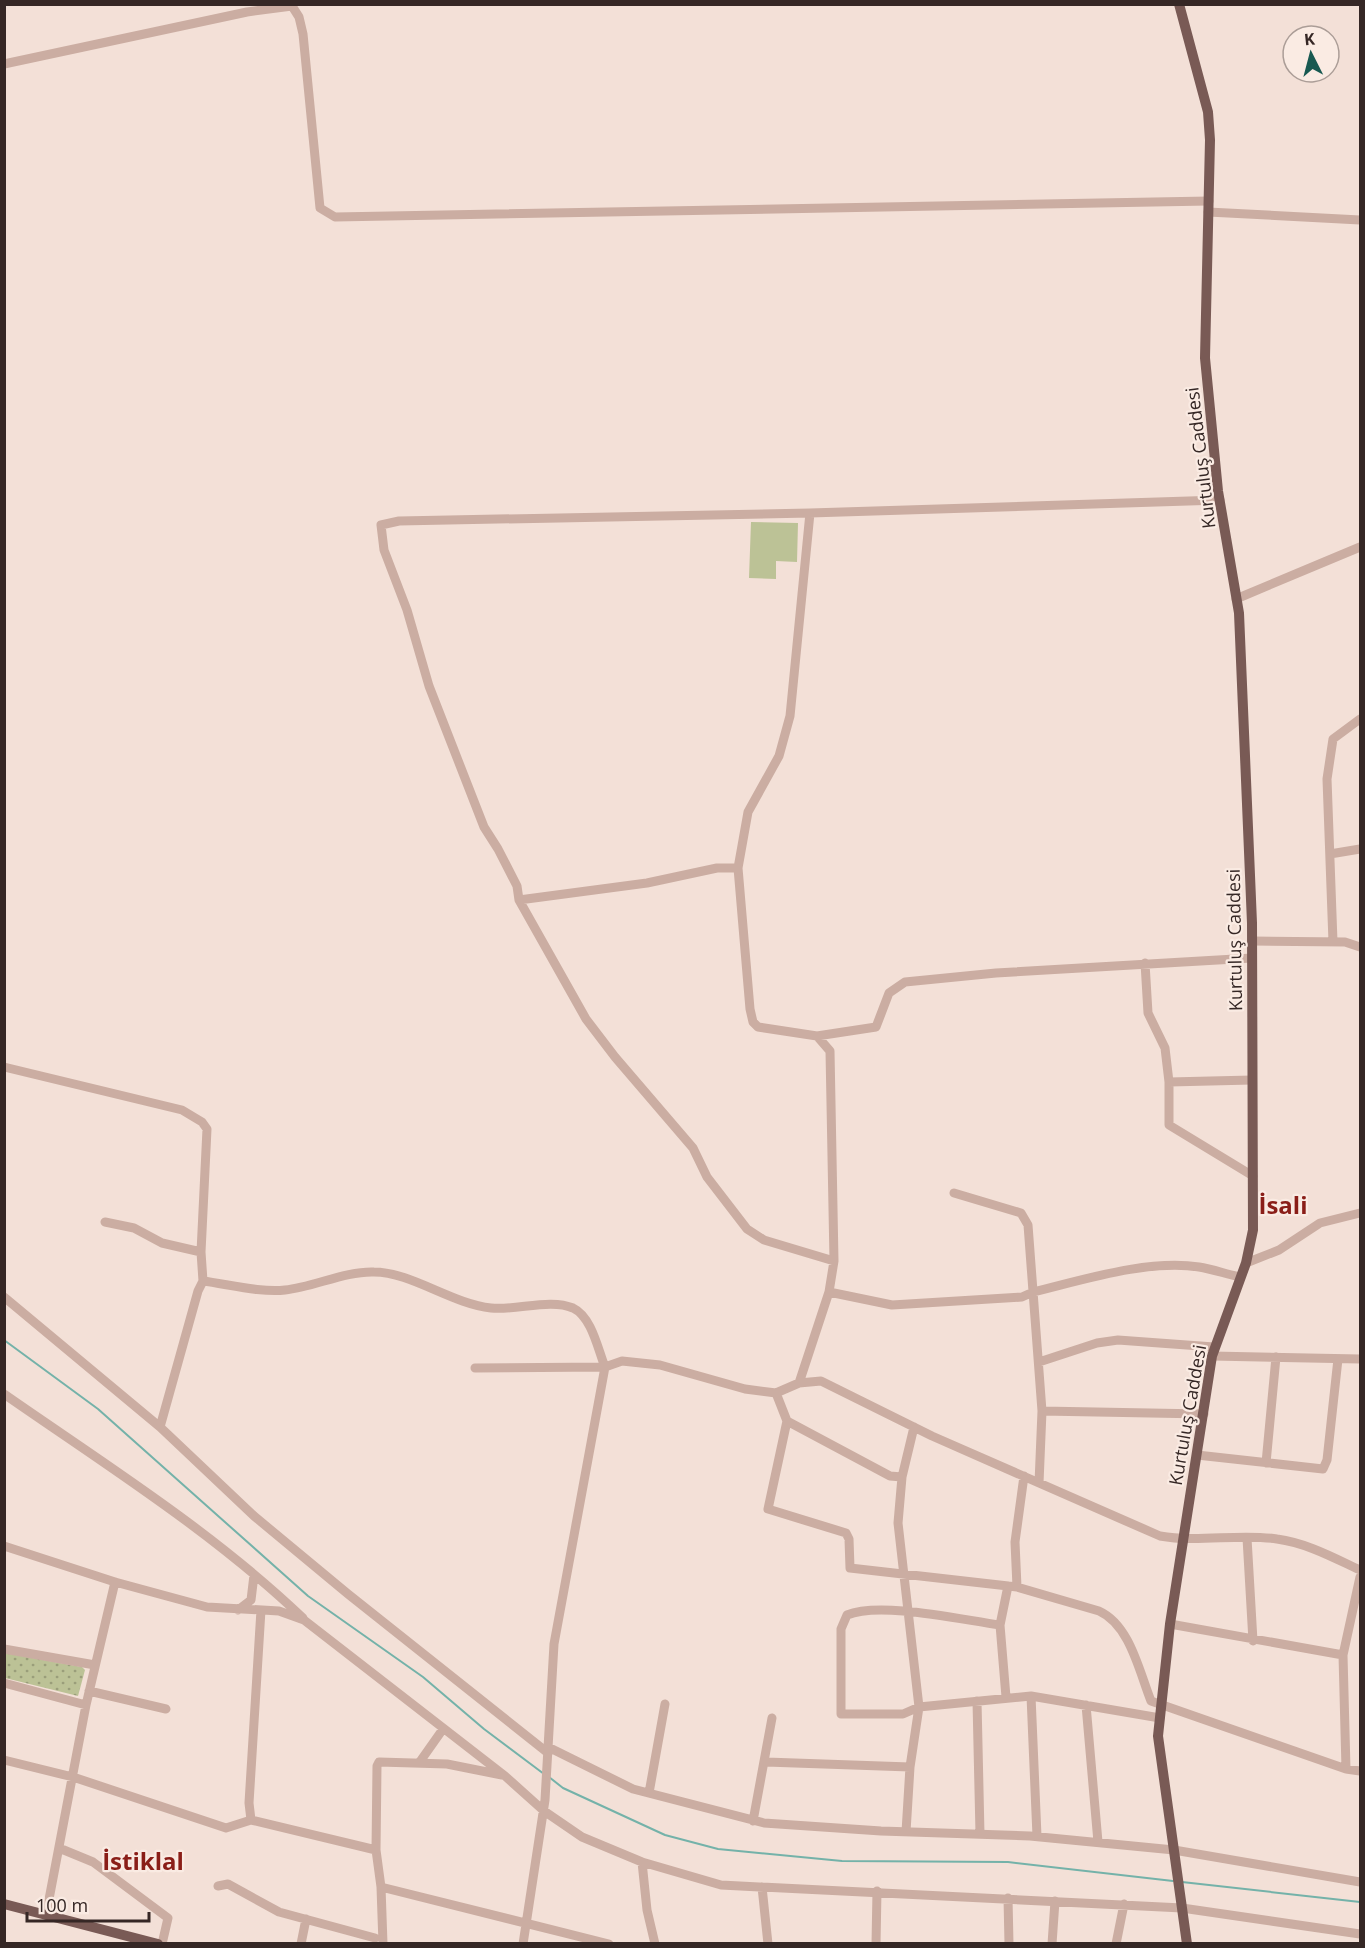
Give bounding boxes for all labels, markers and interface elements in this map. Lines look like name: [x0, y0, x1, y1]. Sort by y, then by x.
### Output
north arrow: [1281, 24, 1341, 84]
text: K: [1303, 28, 1316, 51]
street label: Kurtuluş Caddesi: [1179, 386, 1221, 530]
street label: Kurtuluş Caddesi: [1221, 869, 1247, 1011]
district label: İsali: [1258, 1188, 1308, 1221]
street label: Kurtuluş Caddesi: [1163, 1343, 1211, 1487]
district label: İstiklal: [102, 1844, 184, 1877]
scale bar: [27, 1885, 148, 1923]
text: 100 m: [36, 1893, 88, 1917]

